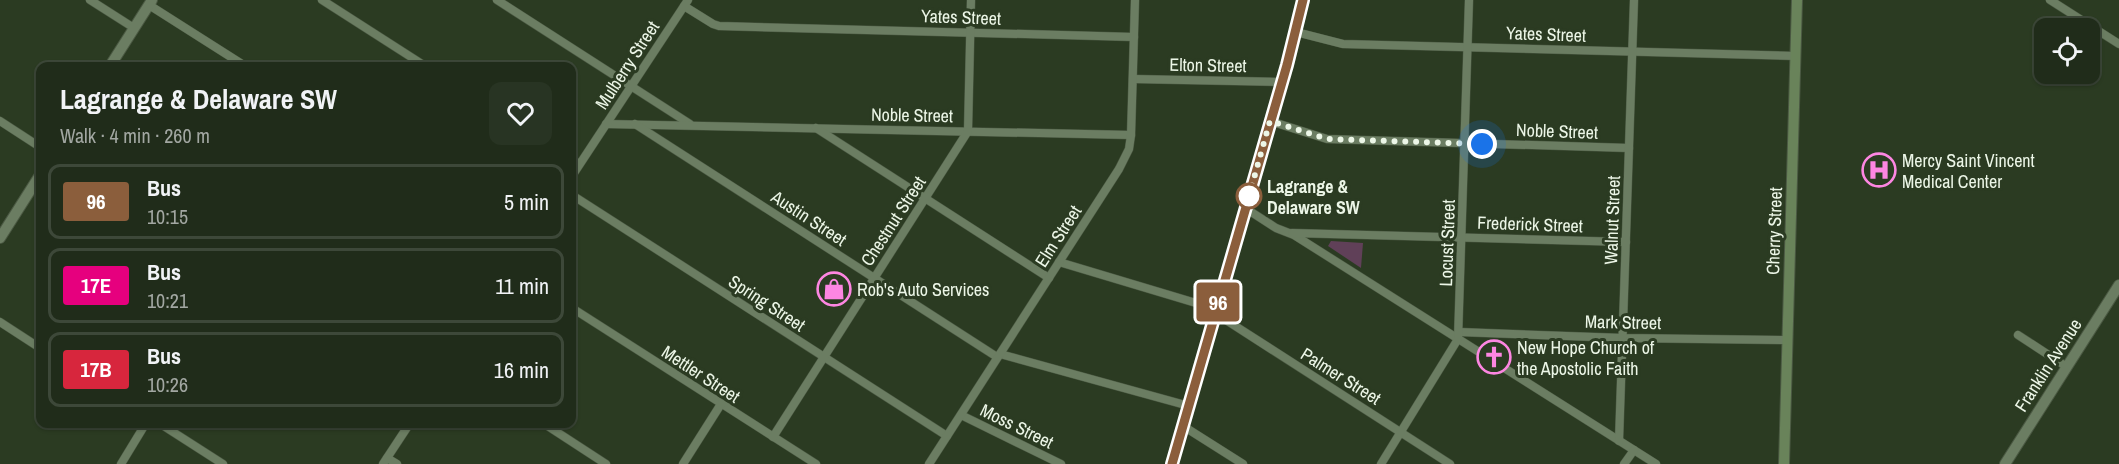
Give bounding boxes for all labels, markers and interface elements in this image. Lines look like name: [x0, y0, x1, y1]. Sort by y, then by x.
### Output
street label: Yates Street: [921, 3, 1001, 31]
street label: Mulberry Street: [589, 16, 665, 114]
map controls: [2034, 18, 2100, 84]
button: locate: [2034, 18, 2100, 84]
street label: Yates Street: [1506, 20, 1586, 48]
street label: Elton Street: [1169, 52, 1247, 78]
text: Lagrange & Delaware SW: [60, 80, 337, 118]
button: heart: [489, 82, 552, 145]
street label: Noble Street: [871, 102, 953, 128]
street label: Noble Street: [1516, 117, 1598, 145]
text: Walk · 4 min · 260 m: [60, 122, 210, 149]
your location: [1467, 129, 1497, 159]
place label: Mercy Saint Vincent Medical Center: [1902, 148, 2035, 194]
hospital icon: Mercy Saint Vincent Medical Center: [1861, 152, 1897, 188]
street label: Chestnut Street: [855, 171, 931, 271]
text: Bus: [147, 173, 181, 203]
place label: Lagrange & Delaware SW: [1267, 174, 1360, 220]
street label: Walnut Street: [1598, 175, 1626, 265]
marker: Lagrange & Delaware SW: [1236, 183, 1262, 209]
street label: Austin Street: [766, 184, 852, 252]
text: 96: [86, 187, 106, 216]
text: 5 min: [504, 187, 549, 217]
street label: Cherry Street: [1760, 187, 1788, 275]
street label: Locust Street: [1433, 199, 1461, 287]
street label: Elm Street: [1029, 200, 1087, 272]
text: 10:15: [147, 203, 188, 230]
street label: Frederick Street: [1477, 210, 1583, 238]
text: Bus: [147, 257, 181, 287]
street label: Spring Street: [724, 269, 810, 337]
text: 17E: [81, 271, 111, 300]
text: 11 min: [495, 271, 549, 301]
shop icon: Rob's Auto Services: [816, 271, 852, 307]
place label: Rob's Auto Services: [857, 277, 989, 302]
line badge: 96: [1191, 282, 1245, 322]
text: 10:21: [147, 287, 188, 314]
text: 96: [1208, 288, 1228, 317]
street label: Mark Street: [1585, 309, 1661, 335]
street label: Franklin Avenue: [2009, 314, 2087, 416]
place label: New Hope Church of the Apostolic Faith: [1517, 335, 1655, 381]
street label: Mettler Street: [657, 339, 745, 409]
church icon: New Hope Church of the Apostolic Faith: [1476, 339, 1512, 375]
text: Bus: [147, 341, 181, 371]
street label: Palmer Street: [1296, 341, 1386, 411]
text: 17B: [80, 355, 112, 384]
text: 16 min: [494, 355, 549, 385]
text: 10:26: [147, 371, 188, 398]
street label: Moss Street: [976, 398, 1058, 454]

